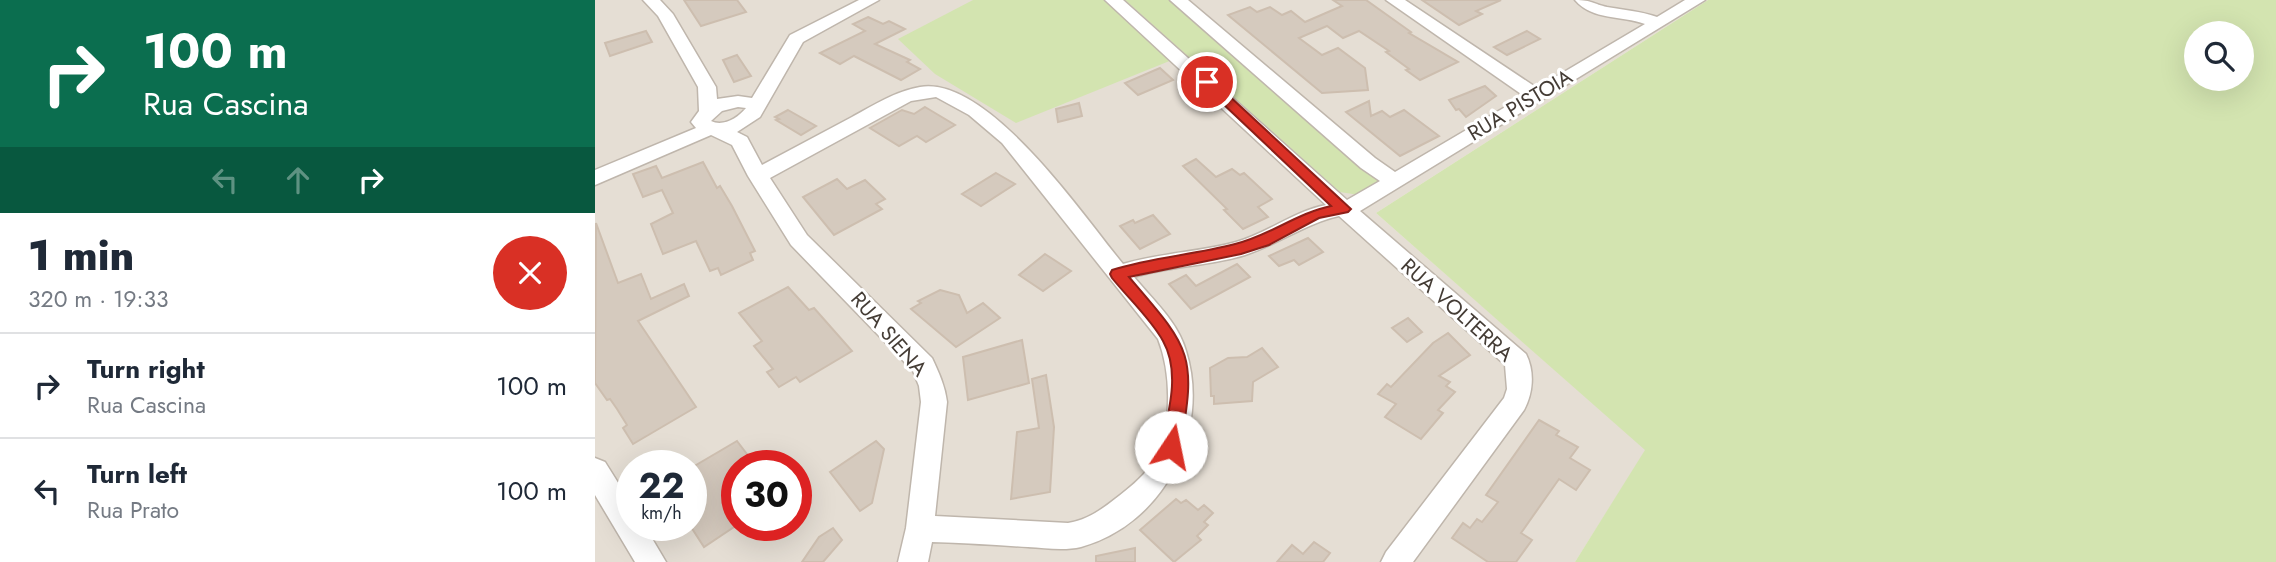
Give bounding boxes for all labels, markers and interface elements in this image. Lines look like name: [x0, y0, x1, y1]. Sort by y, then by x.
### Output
text: 100 m: [143, 16, 288, 86]
map controls: [2184, 21, 2254, 91]
button: search: [2184, 21, 2254, 91]
icon: right: [28, 28, 119, 119]
pin: [1177, 52, 1237, 112]
street label: RUA PISTOIA: [1462, 62, 1578, 148]
icon: arrive: [1188, 63, 1226, 101]
text: Rua Cascina: [143, 81, 309, 127]
icon: left: [206, 161, 244, 199]
icon: ahead: [279, 161, 317, 199]
icon: right: [352, 161, 390, 199]
text: 1 min: [28, 225, 134, 286]
button: close: [493, 236, 567, 310]
street label: RUA VOLTERRA: [1394, 251, 1520, 369]
text: 320 m · 19:33: [28, 282, 169, 316]
street label: RUA SIENA: [844, 285, 934, 383]
text: Turn right: [87, 350, 205, 388]
icon: right: [28, 367, 66, 405]
text: 100 m: [496, 367, 567, 405]
text: Rua Cascina: [87, 388, 206, 422]
position arrow: [1134, 410, 1208, 484]
speed limit sign: 30: [721, 450, 812, 541]
text: Turn left: [87, 455, 187, 493]
text: 22: [639, 461, 684, 511]
icon: left: [28, 472, 66, 510]
text: 100 m: [496, 472, 567, 510]
text: Rua Prato: [87, 493, 179, 527]
text: km/h: [641, 500, 682, 526]

